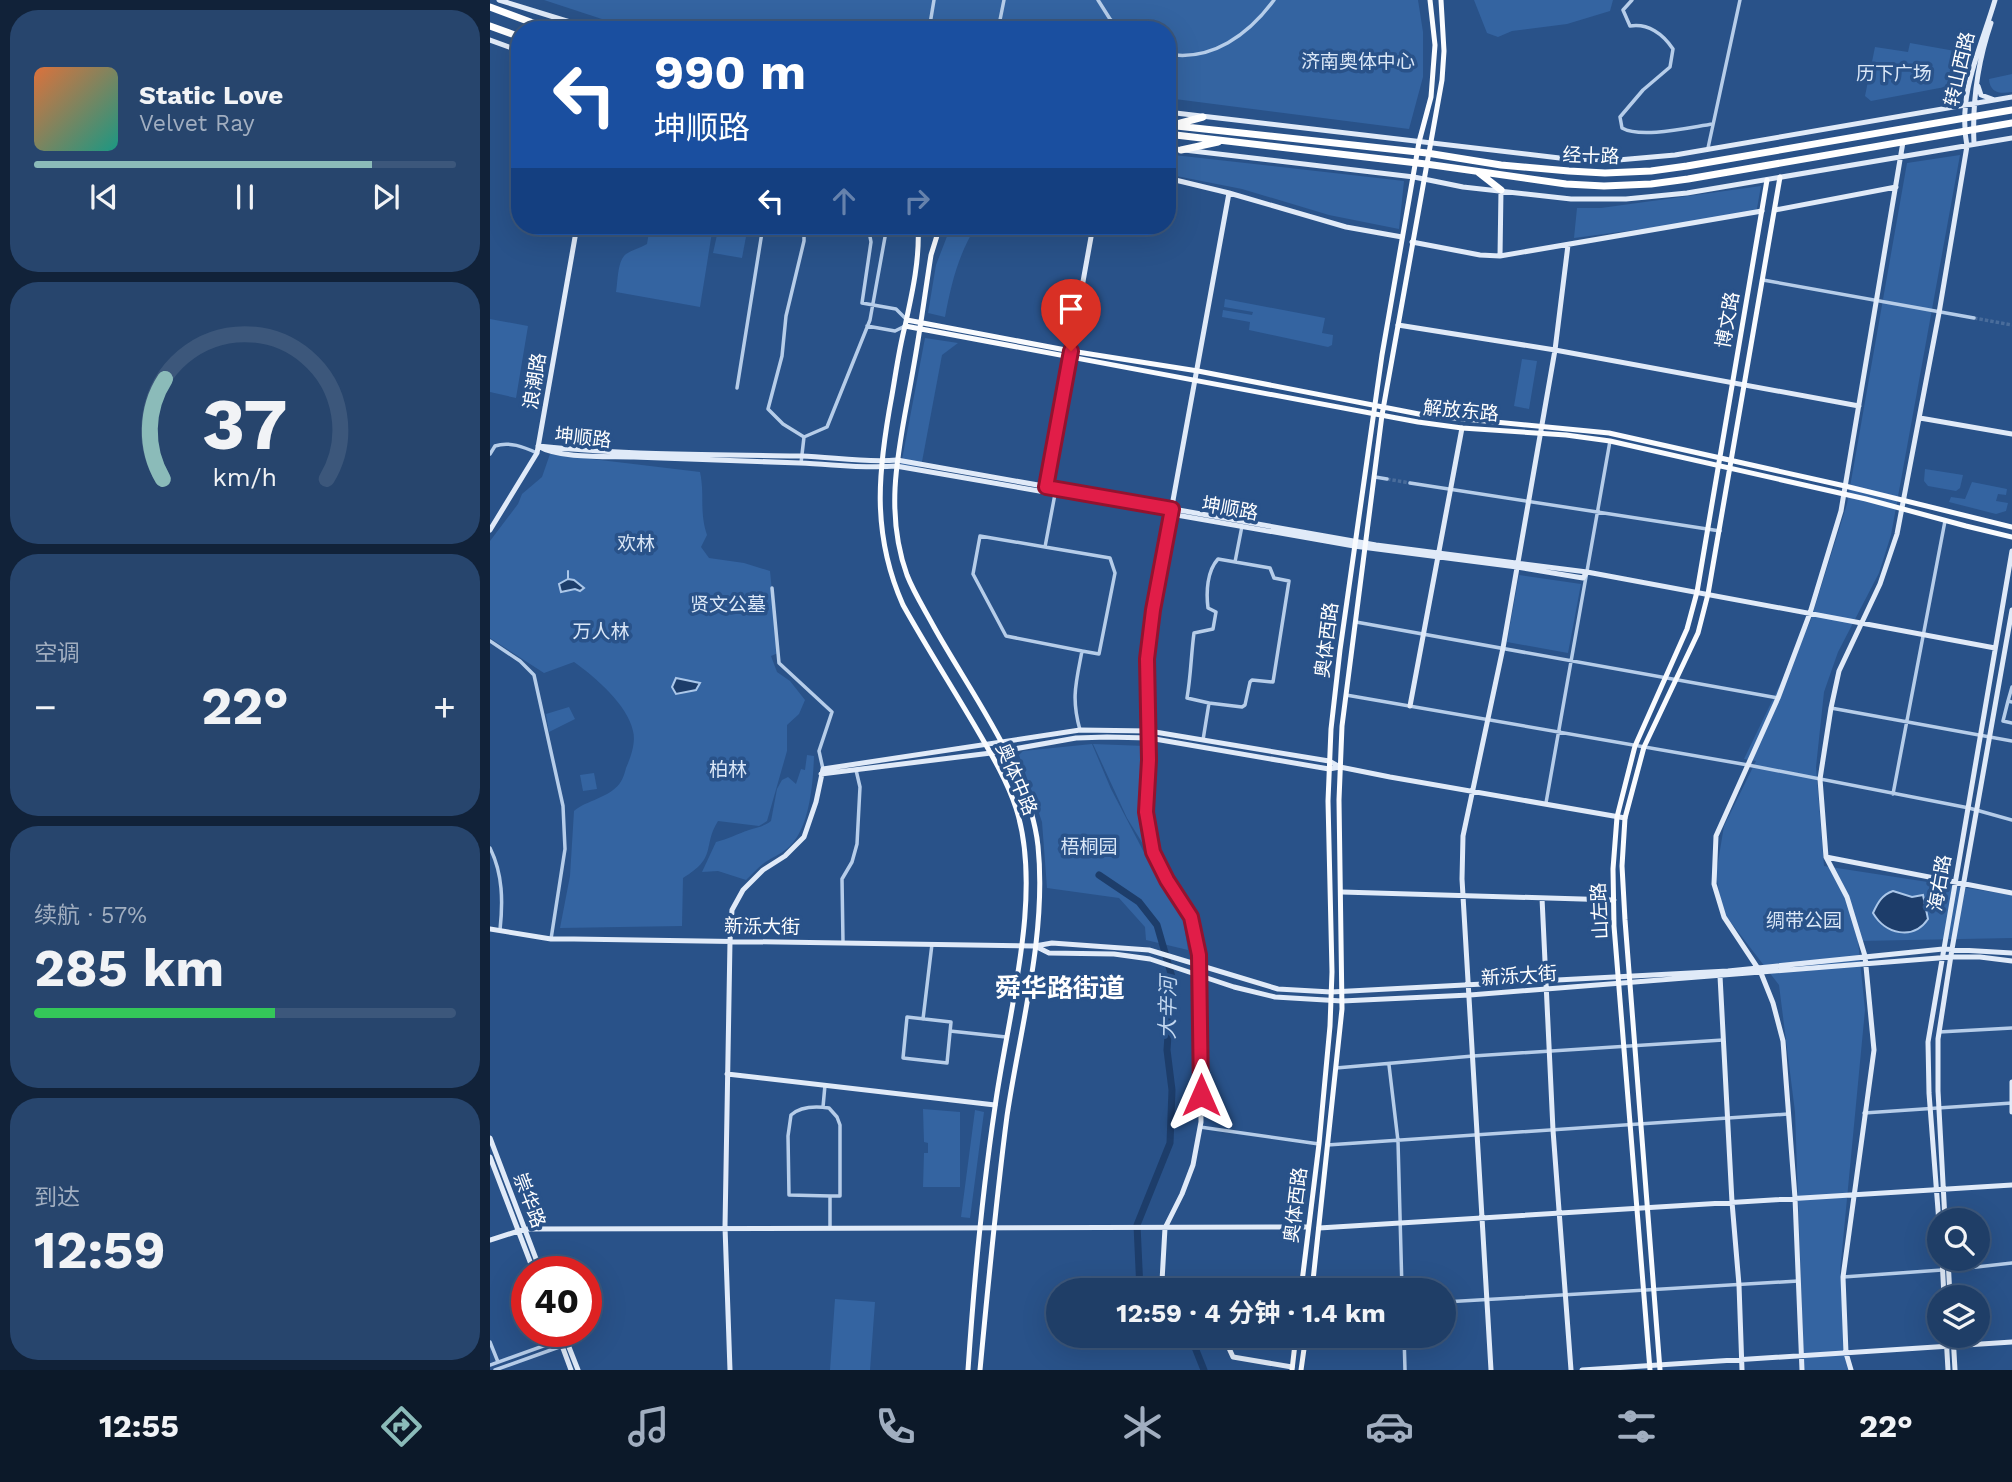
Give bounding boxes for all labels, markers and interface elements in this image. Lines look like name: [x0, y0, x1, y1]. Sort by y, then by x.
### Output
street label: 转山西路: [1940, 29, 1979, 109]
text: 990 m: [654, 43, 806, 101]
icon: left: [539, 49, 630, 140]
park label: 济南奥体中心: [1301, 50, 1415, 73]
park label: 历下广场: [1856, 62, 1932, 85]
text: Static Love: [139, 80, 283, 110]
text: 坤顺路: [654, 109, 750, 147]
text: Velvet Ray: [139, 110, 255, 137]
street label: 经十路: [1562, 143, 1620, 168]
icon: previous: [85, 178, 123, 216]
icon: pause: [226, 178, 264, 216]
icon: next: [367, 178, 405, 216]
icon: left: [752, 182, 790, 220]
icon: ahead: [825, 182, 863, 220]
icon: right: [898, 182, 936, 220]
pin: [1041, 279, 1101, 351]
icon: arrive: [1052, 290, 1090, 328]
street label: 博文路: [1711, 290, 1744, 350]
street label: 浪潮路: [519, 351, 550, 411]
text: 37: [202, 381, 288, 467]
street label: 解放东路: [1422, 396, 1500, 425]
street label: 坤顺路: [553, 423, 613, 452]
text: km/h: [213, 463, 277, 492]
street label: 坤顺路: [1200, 492, 1260, 525]
park label: 欢林: [617, 532, 655, 555]
park label: 贤文公墓: [690, 593, 766, 616]
street label: 奥体西路: [1310, 601, 1343, 679]
park label: 万人林: [572, 620, 630, 643]
text: 空调: [34, 640, 80, 667]
text: 22°: [201, 676, 289, 737]
text: −: [34, 685, 57, 729]
text: +: [433, 685, 456, 729]
street label: 奥体中路: [991, 740, 1042, 819]
park label: 柏林: [709, 758, 747, 781]
park label: 梧桐园: [1060, 835, 1118, 858]
street label: 海右路: [1923, 853, 1956, 913]
street label: 山左路: [1587, 882, 1612, 940]
text: 续航 · 57%: [34, 902, 147, 929]
park label: 绸带公园: [1766, 909, 1842, 932]
street label: 新泺大街: [724, 914, 800, 939]
text: 285 km: [34, 938, 224, 999]
street label: 新泺大街: [1480, 961, 1558, 990]
water label: 大辛河: [1154, 972, 1181, 1040]
district label: 舜华路街道: [995, 973, 1125, 1003]
position arrow: [1164, 1058, 1238, 1132]
street label: 奥体西路: [1279, 1166, 1312, 1244]
street label: 崇华路: [509, 1169, 550, 1231]
text: 到达: [34, 1184, 80, 1211]
map controls: [1927, 1208, 1990, 1348]
button: search: [1927, 1208, 1990, 1271]
text: 12:59: [34, 1220, 165, 1281]
speed limit sign: 40: [511, 1256, 602, 1347]
button: layers: [1927, 1285, 1990, 1348]
text: 12:59 · 4 分钟 · 1.4 km: [1116, 1298, 1386, 1328]
icon: directions: [377, 1402, 426, 1451]
icon: music: [624, 1402, 673, 1451]
icon: phone: [871, 1402, 920, 1451]
icon: climate: [1118, 1402, 1167, 1451]
icon: car: [1365, 1402, 1414, 1451]
icon: filters: [1612, 1402, 1661, 1451]
text: 12:55: [99, 1407, 179, 1445]
text: 22°: [1859, 1407, 1913, 1445]

